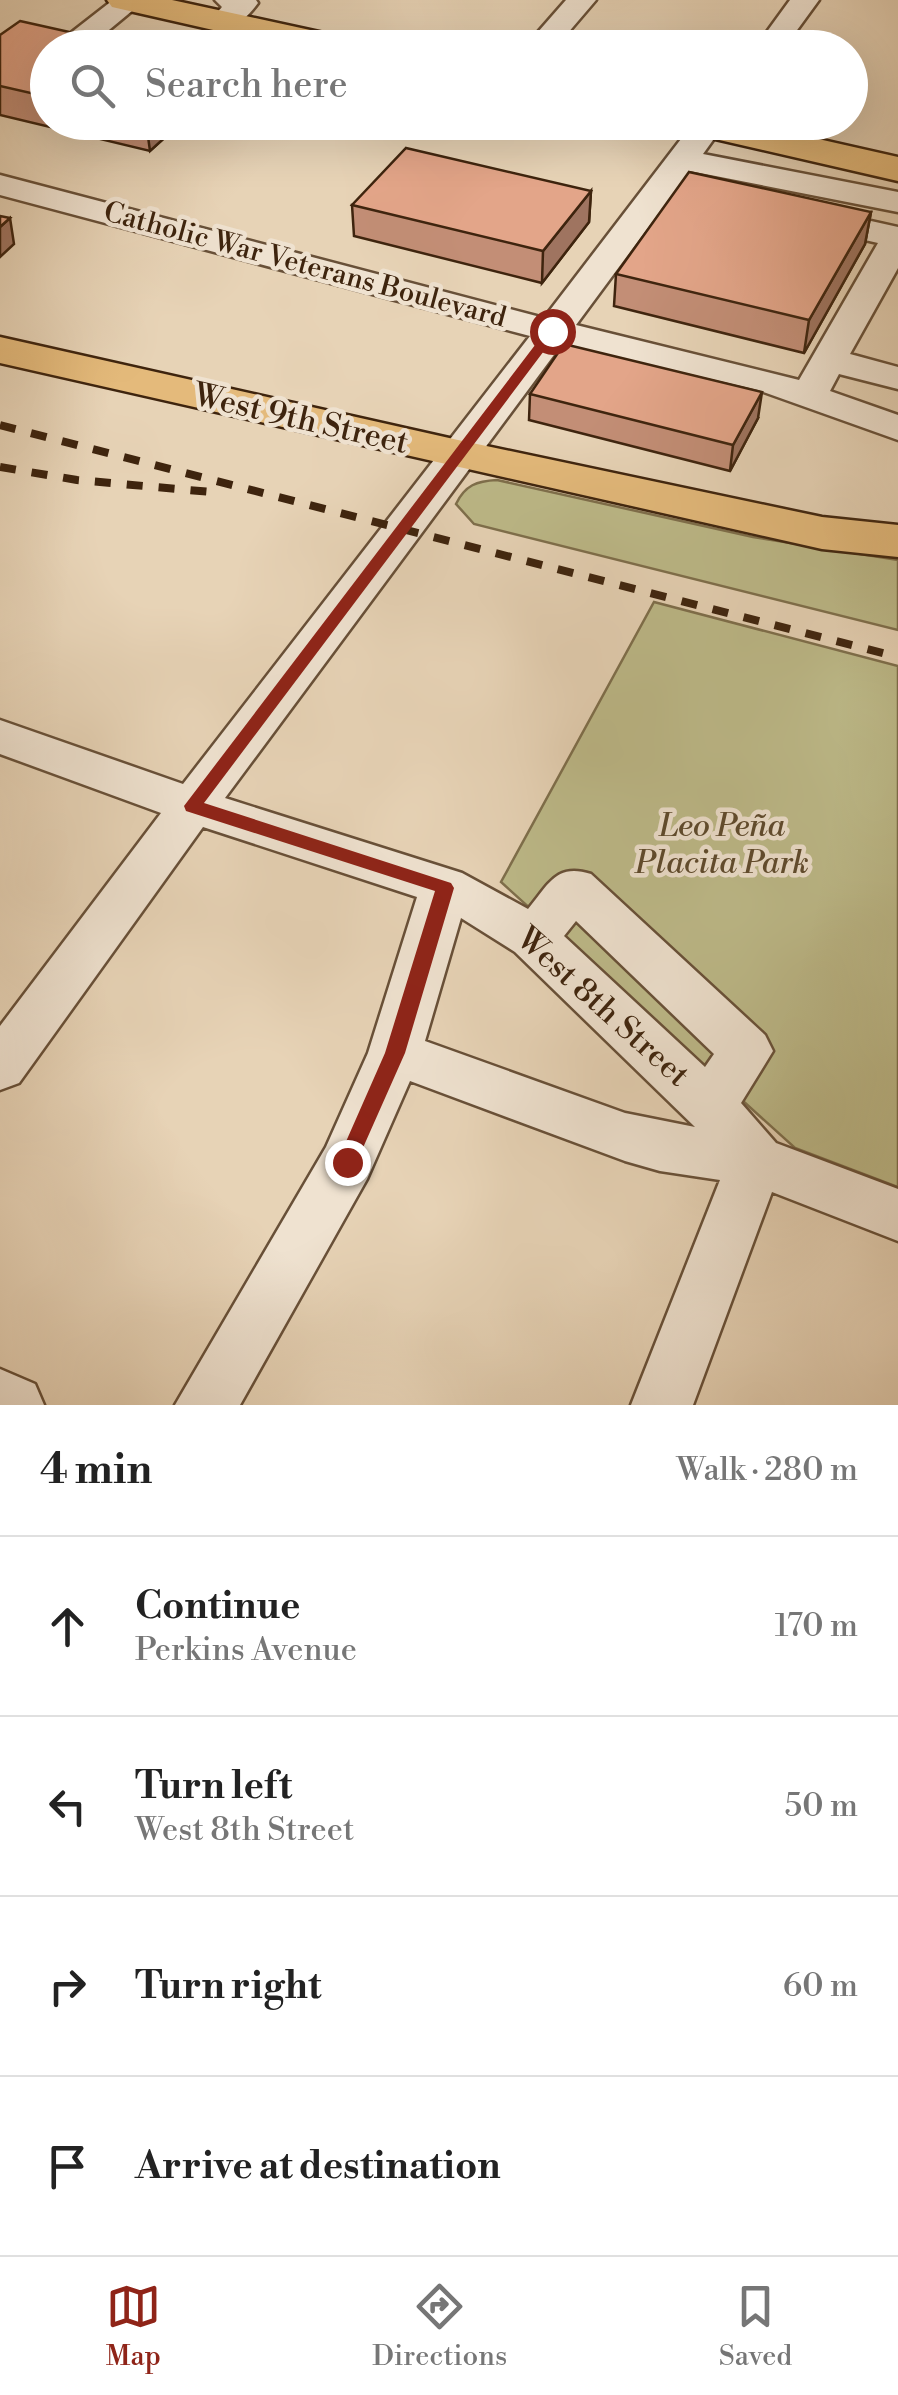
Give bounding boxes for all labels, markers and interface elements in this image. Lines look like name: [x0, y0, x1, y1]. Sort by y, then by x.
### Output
search box: [30, 30, 868, 140]
icon: search: [65, 58, 120, 113]
text: Search here: [145, 62, 348, 109]
street label: Catholic War Veterans Boulevard: [100, 194, 510, 336]
route start: [530, 309, 576, 355]
street label: West 9th Street: [189, 375, 412, 463]
park label: Leo Peña Placita Park: [634, 806, 809, 883]
street label: West 8th Street: [507, 918, 698, 1095]
route end: [325, 1140, 371, 1186]
text: 4 min: [40, 1444, 152, 1497]
text: Walk · 280 m: [676, 1450, 858, 1490]
text: Continue: [135, 1583, 300, 1630]
icon: ahead: [40, 1599, 95, 1654]
text: 170 m: [775, 1606, 858, 1646]
text: Perkins Avenue: [135, 1630, 357, 1670]
text: Turn left: [135, 1763, 292, 1810]
icon: left: [40, 1779, 95, 1834]
text: 50 m: [785, 1786, 858, 1826]
text: West 8th Street: [135, 1810, 354, 1850]
icon: right: [40, 1959, 95, 2014]
text: Turn right: [135, 1963, 321, 2010]
text: 60 m: [783, 1966, 858, 2006]
icon: arrive: [40, 2139, 95, 2194]
text: Arrive at destination: [135, 2143, 501, 2190]
tab: Map: [106, 2279, 161, 2374]
tab: Directions: [372, 2279, 507, 2374]
tab: Saved: [719, 2279, 792, 2374]

